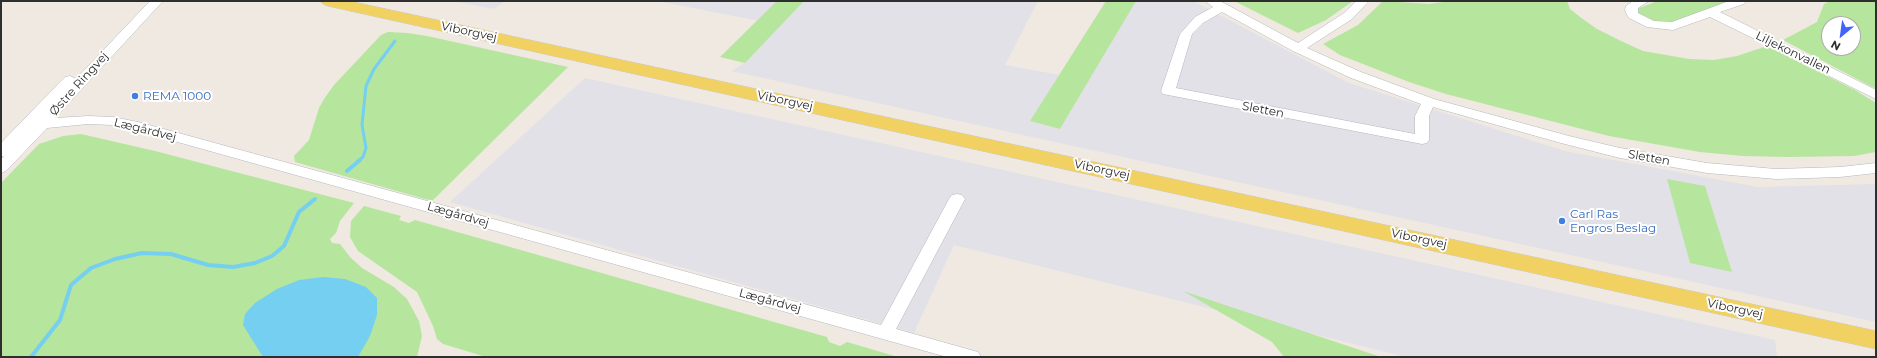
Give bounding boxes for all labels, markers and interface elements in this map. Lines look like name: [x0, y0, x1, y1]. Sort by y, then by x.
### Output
north arrow: [1821, 16, 1861, 56]
street label: Viborgvej: [440, 19, 498, 45]
street label: Liljekonvallen: [1753, 29, 1833, 77]
text: N: [1828, 37, 1843, 54]
street label: Østre Ringvej: [47, 49, 111, 119]
street label: Viborgvej: [756, 88, 814, 114]
place label: REMA 1000: [143, 89, 211, 103]
marker: REMA 1000: [130, 91, 140, 101]
street label: Sletten: [1241, 99, 1285, 121]
street label: Lægårdvej: [112, 115, 178, 145]
street label: Sletten: [1627, 147, 1671, 169]
street label: Viborgvej: [1073, 157, 1131, 183]
street label: Lægårdvej: [425, 199, 491, 231]
place label: Carl Ras Engros Beslag: [1570, 207, 1656, 235]
marker: Carl Ras Engros Beslag: [1557, 216, 1567, 226]
street label: Viborgvej: [1390, 226, 1448, 252]
street label: Lægårdvej: [737, 286, 803, 316]
street label: Viborgvej: [1706, 296, 1764, 322]

